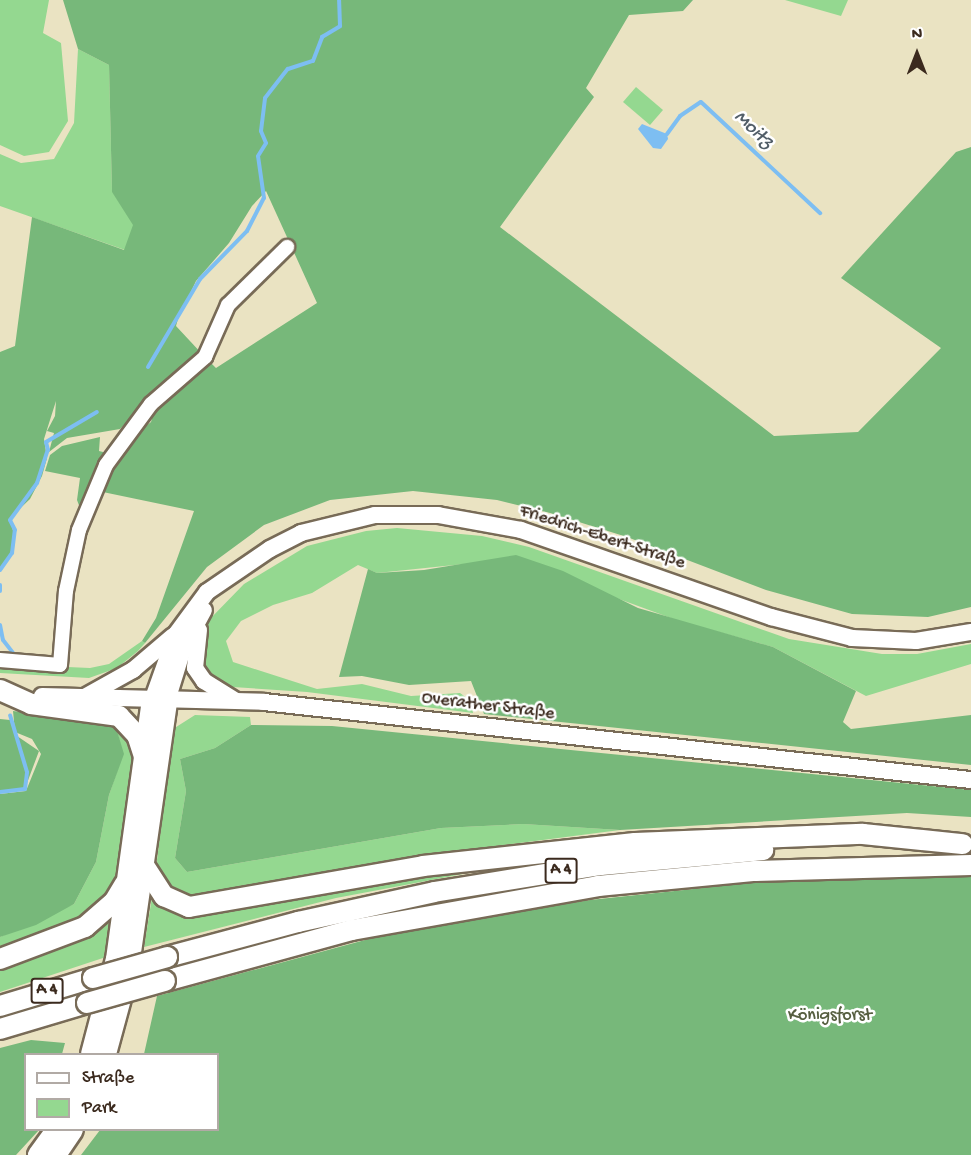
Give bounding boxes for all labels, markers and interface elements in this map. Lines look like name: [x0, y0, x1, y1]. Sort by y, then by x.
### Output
north arrow: [887, 24, 947, 84]
text: N: [912, 26, 922, 45]
water label: Moitz: [728, 106, 778, 154]
street label: Friedrich-Ebert-Straße: [517, 501, 687, 575]
street label: Overather Straße: [420, 688, 556, 726]
road number: A 4: [544, 858, 578, 884]
road number: A 4: [30, 978, 63, 1004]
park label: Königsforst: [788, 1005, 872, 1027]
legend: [24, 1053, 219, 1131]
text: Straße: [82, 1068, 134, 1089]
text: Park: [82, 1098, 116, 1119]

